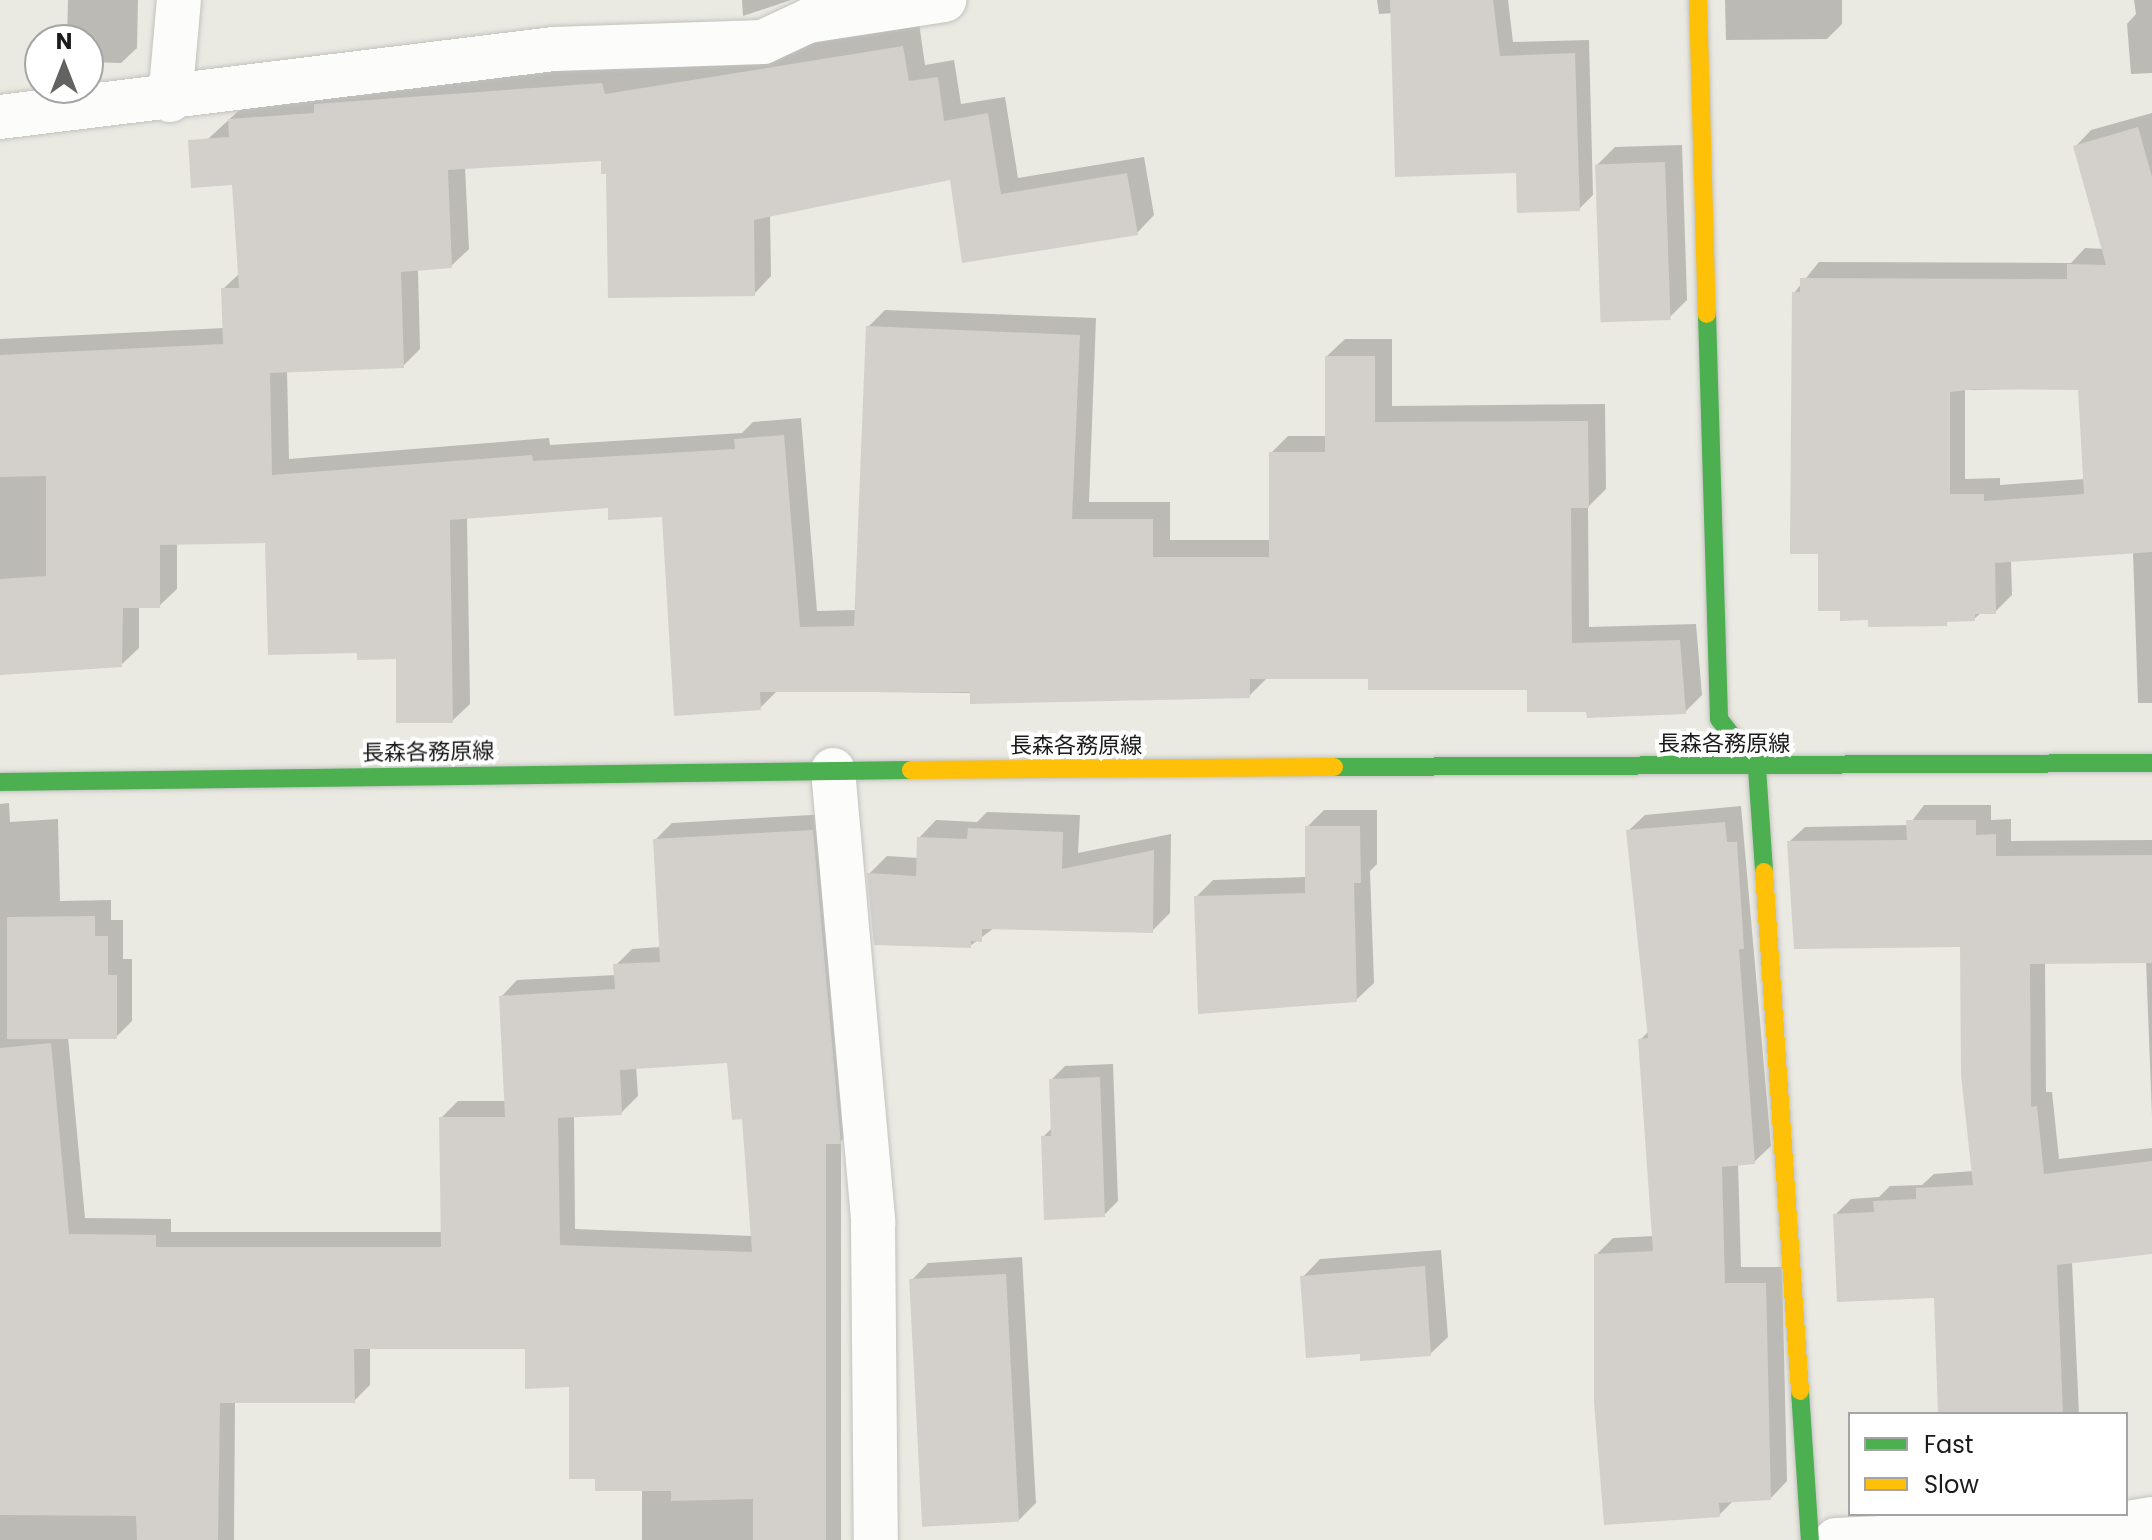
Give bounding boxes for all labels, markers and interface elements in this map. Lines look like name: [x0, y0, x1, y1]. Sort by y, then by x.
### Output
north arrow: [24, 24, 104, 104]
text: N: [56, 26, 72, 57]
street label: 長森各務原線: [1658, 731, 1790, 757]
street label: 長森各務原線: [1010, 733, 1142, 759]
street label: 長森各務原線: [362, 738, 494, 766]
legend: [1848, 1412, 2128, 1516]
text: Fast: [1924, 1428, 1974, 1461]
text: Slow: [1924, 1468, 1979, 1501]

